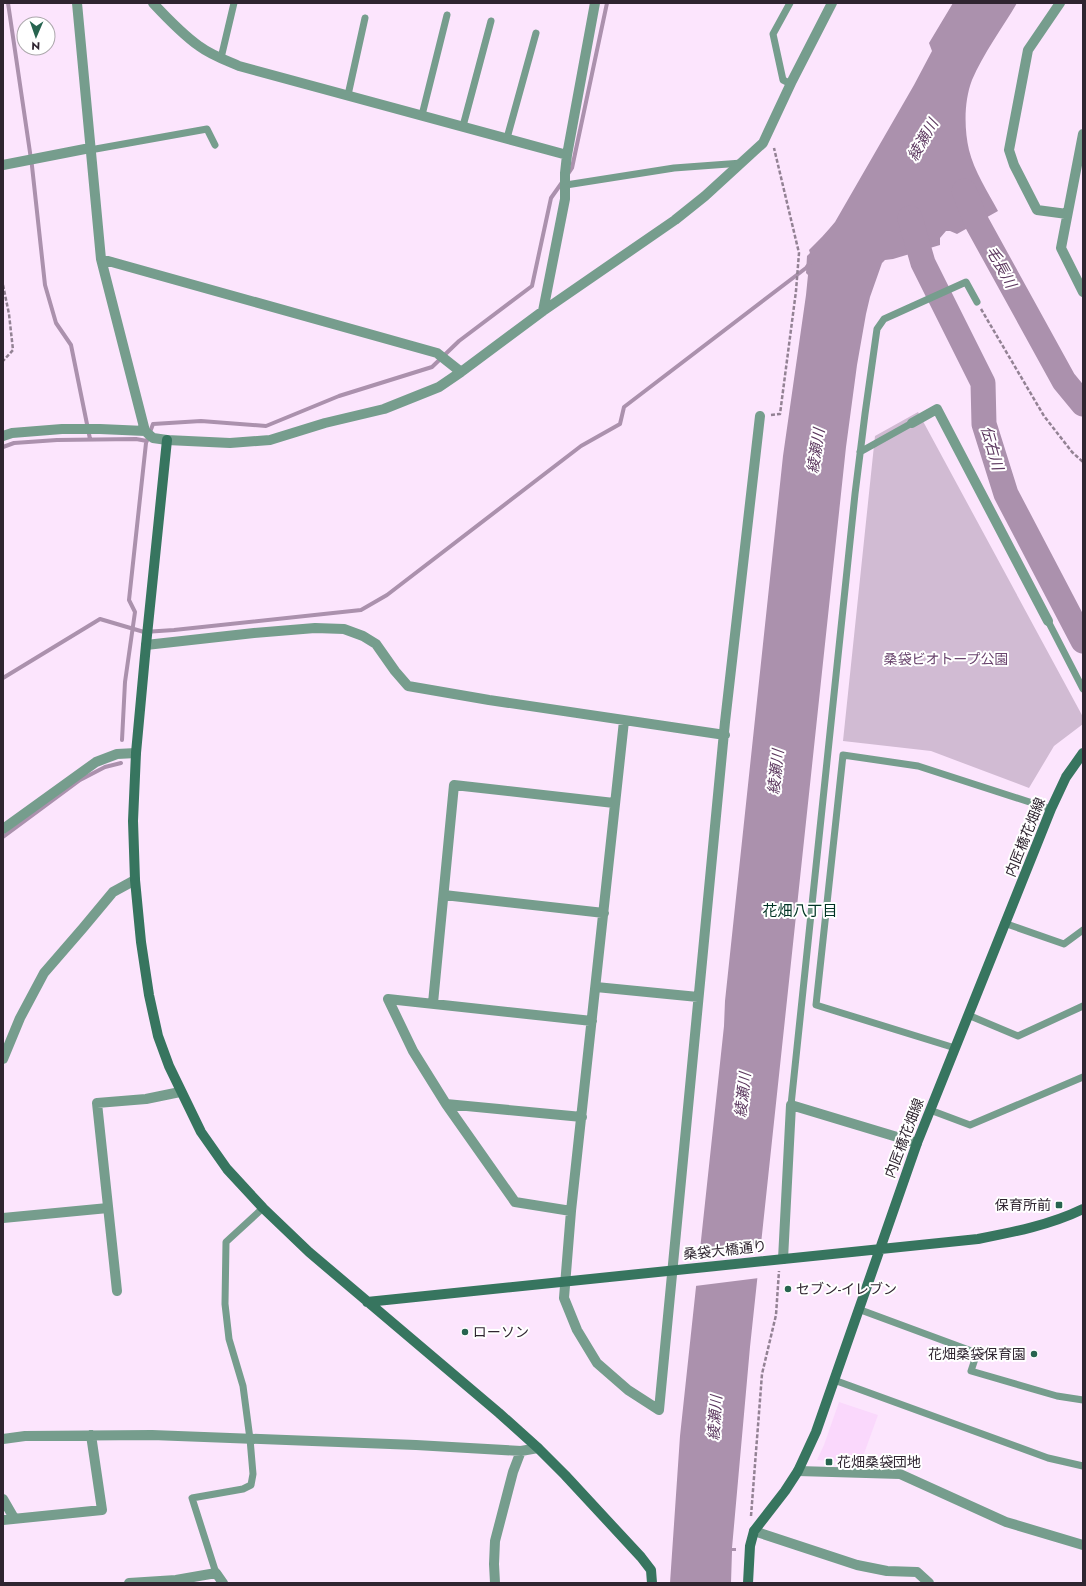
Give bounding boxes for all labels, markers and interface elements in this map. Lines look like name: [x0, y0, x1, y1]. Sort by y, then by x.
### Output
north arrow: [16, 16, 56, 56]
text: N: [31, 38, 40, 54]
water label: 綾瀬川: [902, 113, 945, 165]
water label: 毛長川: [980, 242, 1022, 294]
water label: 伝右川: [975, 423, 1009, 475]
water label: 綾瀬川: [802, 425, 831, 475]
park label: 桑袋ビオトープ公園: [883, 649, 1009, 669]
water label: 綾瀬川: [763, 746, 789, 796]
street label: 内匠橋花畑線: [1000, 794, 1050, 880]
district label: 花畑八丁目: [762, 900, 838, 922]
water label: 綾瀬川: [730, 1069, 756, 1119]
street label: 内匠橋花畑線: [880, 1095, 928, 1181]
place label: 保育所前: [995, 1195, 1051, 1215]
marker: 保育所前: [1054, 1200, 1064, 1210]
street label: 桑袋大橋通り: [682, 1236, 768, 1264]
place label: セブン-イレブン: [796, 1279, 897, 1299]
marker: セブン-イレブン: [783, 1284, 793, 1294]
place label: ローソン: [473, 1322, 529, 1342]
marker: ローソン: [460, 1327, 470, 1337]
place label: 花畑桑袋保育園: [928, 1344, 1026, 1364]
marker: 花畑桑袋保育園: [1029, 1349, 1039, 1359]
water label: 綾瀬川: [702, 1393, 728, 1441]
place label: 花畑桑袋団地: [837, 1452, 921, 1472]
marker: 花畑桑袋団地: [824, 1457, 834, 1467]

